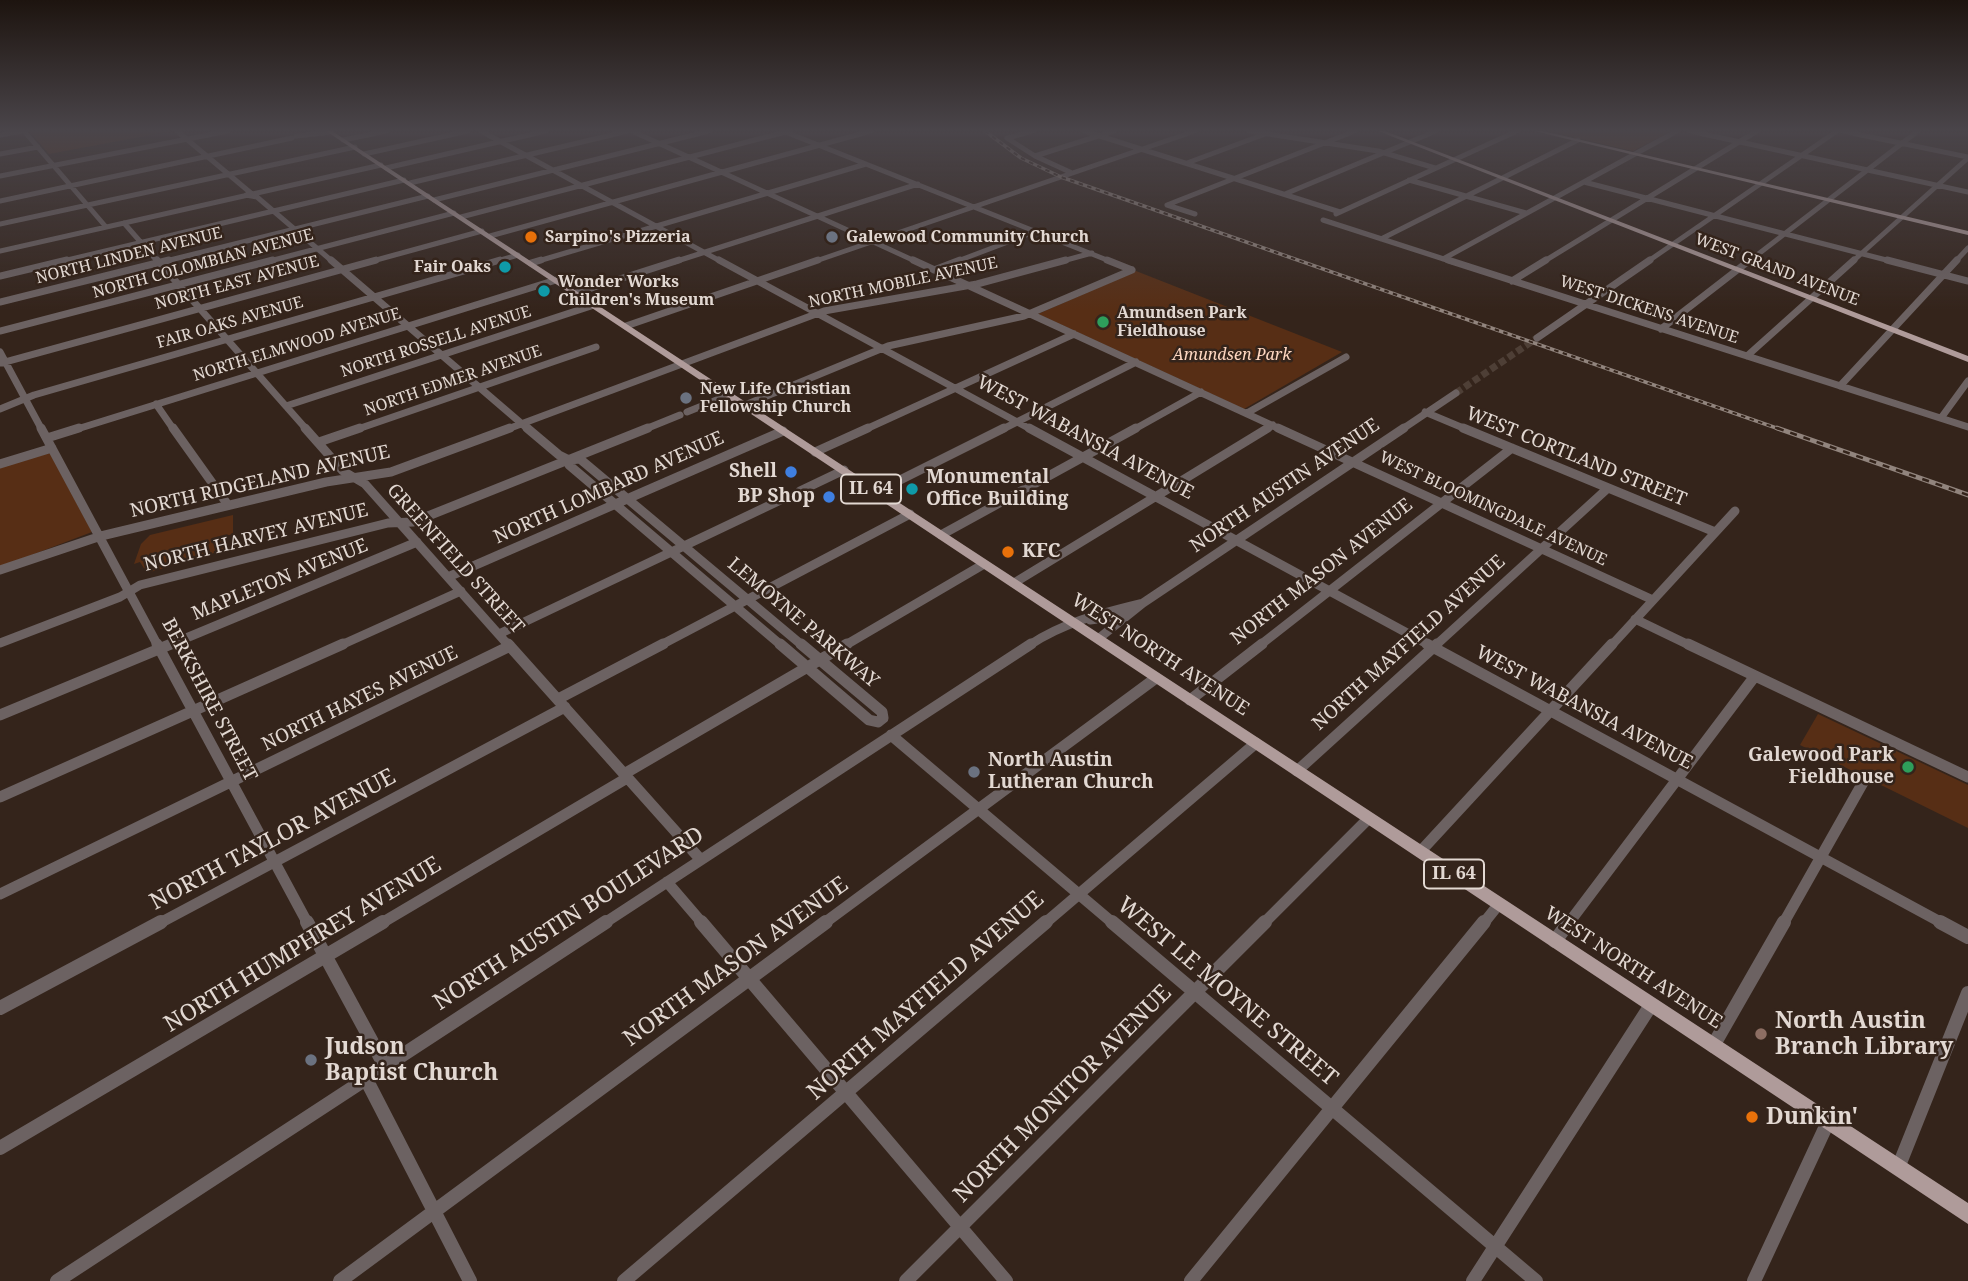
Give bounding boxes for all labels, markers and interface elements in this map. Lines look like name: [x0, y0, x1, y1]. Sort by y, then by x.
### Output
street label: NORTH LINDEN AVENUE: [34, 224, 224, 288]
street label: NORTH COLOMBIAN AVENUE: [90, 225, 316, 303]
place label: Sarpino's Pizzeria: [545, 227, 691, 247]
place label: Galewood Community Church: [846, 227, 1089, 247]
marker: Sarpino's Pizzeria: [523, 229, 539, 245]
marker: Galewood Community Church: [824, 229, 840, 245]
street label: WEST GRAND AVENUE: [1692, 230, 1862, 310]
street label: NORTH EAST AVENUE: [153, 252, 321, 314]
street label: NORTH MOBILE AVENUE: [807, 254, 999, 312]
place label: Fair Oaks: [414, 257, 491, 277]
marker: Fair Oaks: [497, 259, 513, 275]
place label: Wonder Works Children's Museum: [558, 272, 714, 310]
street label: WEST DICKENS AVENUE: [1557, 272, 1741, 348]
marker: Wonder Works Children's Museum: [536, 283, 552, 299]
street label: FAIR OAKS AVENUE: [155, 293, 305, 353]
street label: NORTH ROSSELL AVENUE: [338, 302, 534, 382]
place label: Amundsen Park Fieldhouse: [1117, 303, 1247, 341]
street label: NORTH ELMWOOD AVENUE: [191, 304, 403, 386]
marker: Amundsen Park Fieldhouse: [1095, 314, 1111, 330]
street label: NORTH EDMER AVENUE: [362, 342, 544, 420]
park label: Amundsen Park: [1173, 345, 1291, 365]
street label: WEST WABANSIA AVENUE: [973, 371, 1197, 505]
place label: New Life Christian Fellowship Church: [700, 379, 851, 417]
marker: New Life Christian Fellowship Church: [678, 390, 694, 406]
street label: WEST CORTLAND STREET: [1462, 402, 1690, 512]
street label: NORTH AUSTIN AVENUE: [1186, 414, 1384, 558]
street label: NORTH LOMBARD AVENUE: [491, 427, 727, 549]
street label: NORTH RIDGELAND AVENUE: [128, 441, 392, 523]
street label: WEST BLOOMINGDALE AVENUE: [1376, 448, 1610, 570]
place label: Shell: [729, 461, 777, 483]
marker: Shell: [783, 464, 799, 480]
place label: Monumental Office Building: [926, 467, 1068, 511]
road number: IL 64: [841, 475, 901, 504]
street label: GREENFIELD STREET: [382, 479, 528, 639]
marker: Monumental Office Building: [904, 481, 920, 497]
place label: BP Shop: [738, 486, 815, 508]
marker: BP Shop: [821, 489, 837, 505]
street label: NORTH MASON AVENUE: [1227, 494, 1417, 650]
street label: NORTH HARVEY AVENUE: [142, 499, 370, 577]
street label: MAPLETON AVENUE: [189, 534, 371, 626]
place label: KFC: [1022, 541, 1060, 563]
marker: KFC: [1000, 544, 1016, 560]
street label: NORTH MAYFIELD AVENUE: [1308, 550, 1510, 736]
street label: LEMOYNE PARKWAY: [723, 553, 883, 693]
street label: WEST NORTH AVENUE: [1067, 589, 1253, 721]
street label: BERKSHIRE STREET: [156, 615, 262, 785]
street label: WEST WABANSIA AVENUE: [1472, 641, 1696, 775]
street label: NORTH HAYES AVENUE: [258, 642, 462, 756]
place label: Galewood Park Fieldhouse: [1748, 745, 1894, 789]
place label: North Austin Lutheran Church: [988, 750, 1154, 794]
marker: Galewood Park Fieldhouse: [1900, 759, 1916, 775]
street label: NORTH TAYLOR AVENUE: [145, 763, 401, 917]
marker: North Austin Lutheran Church: [966, 764, 982, 780]
street label: NORTH AUSTIN BOULEVARD: [429, 821, 709, 1017]
street label: NORTH HUMPHREY AVENUE: [160, 851, 446, 1039]
road number: IL 64: [1424, 860, 1484, 888]
street label: NORTH MASON AVENUE: [618, 871, 854, 1053]
street label: NORTH MAYFIELD AVENUE: [802, 886, 1050, 1106]
street label: WEST LE MOYNE STREET: [1111, 892, 1343, 1092]
street label: WEST NORTH AVENUE: [1540, 902, 1726, 1034]
street label: NORTH MONITOR AVENUE: [948, 979, 1178, 1209]
place label: North Austin Branch Library: [1775, 1007, 1953, 1061]
marker: North Austin Branch Library: [1753, 1026, 1769, 1042]
place label: Judson Baptist Church: [325, 1033, 498, 1087]
marker: Judson Baptist Church: [303, 1052, 319, 1068]
place label: Dunkin': [1766, 1103, 1858, 1131]
marker: Dunkin': [1744, 1109, 1760, 1125]

